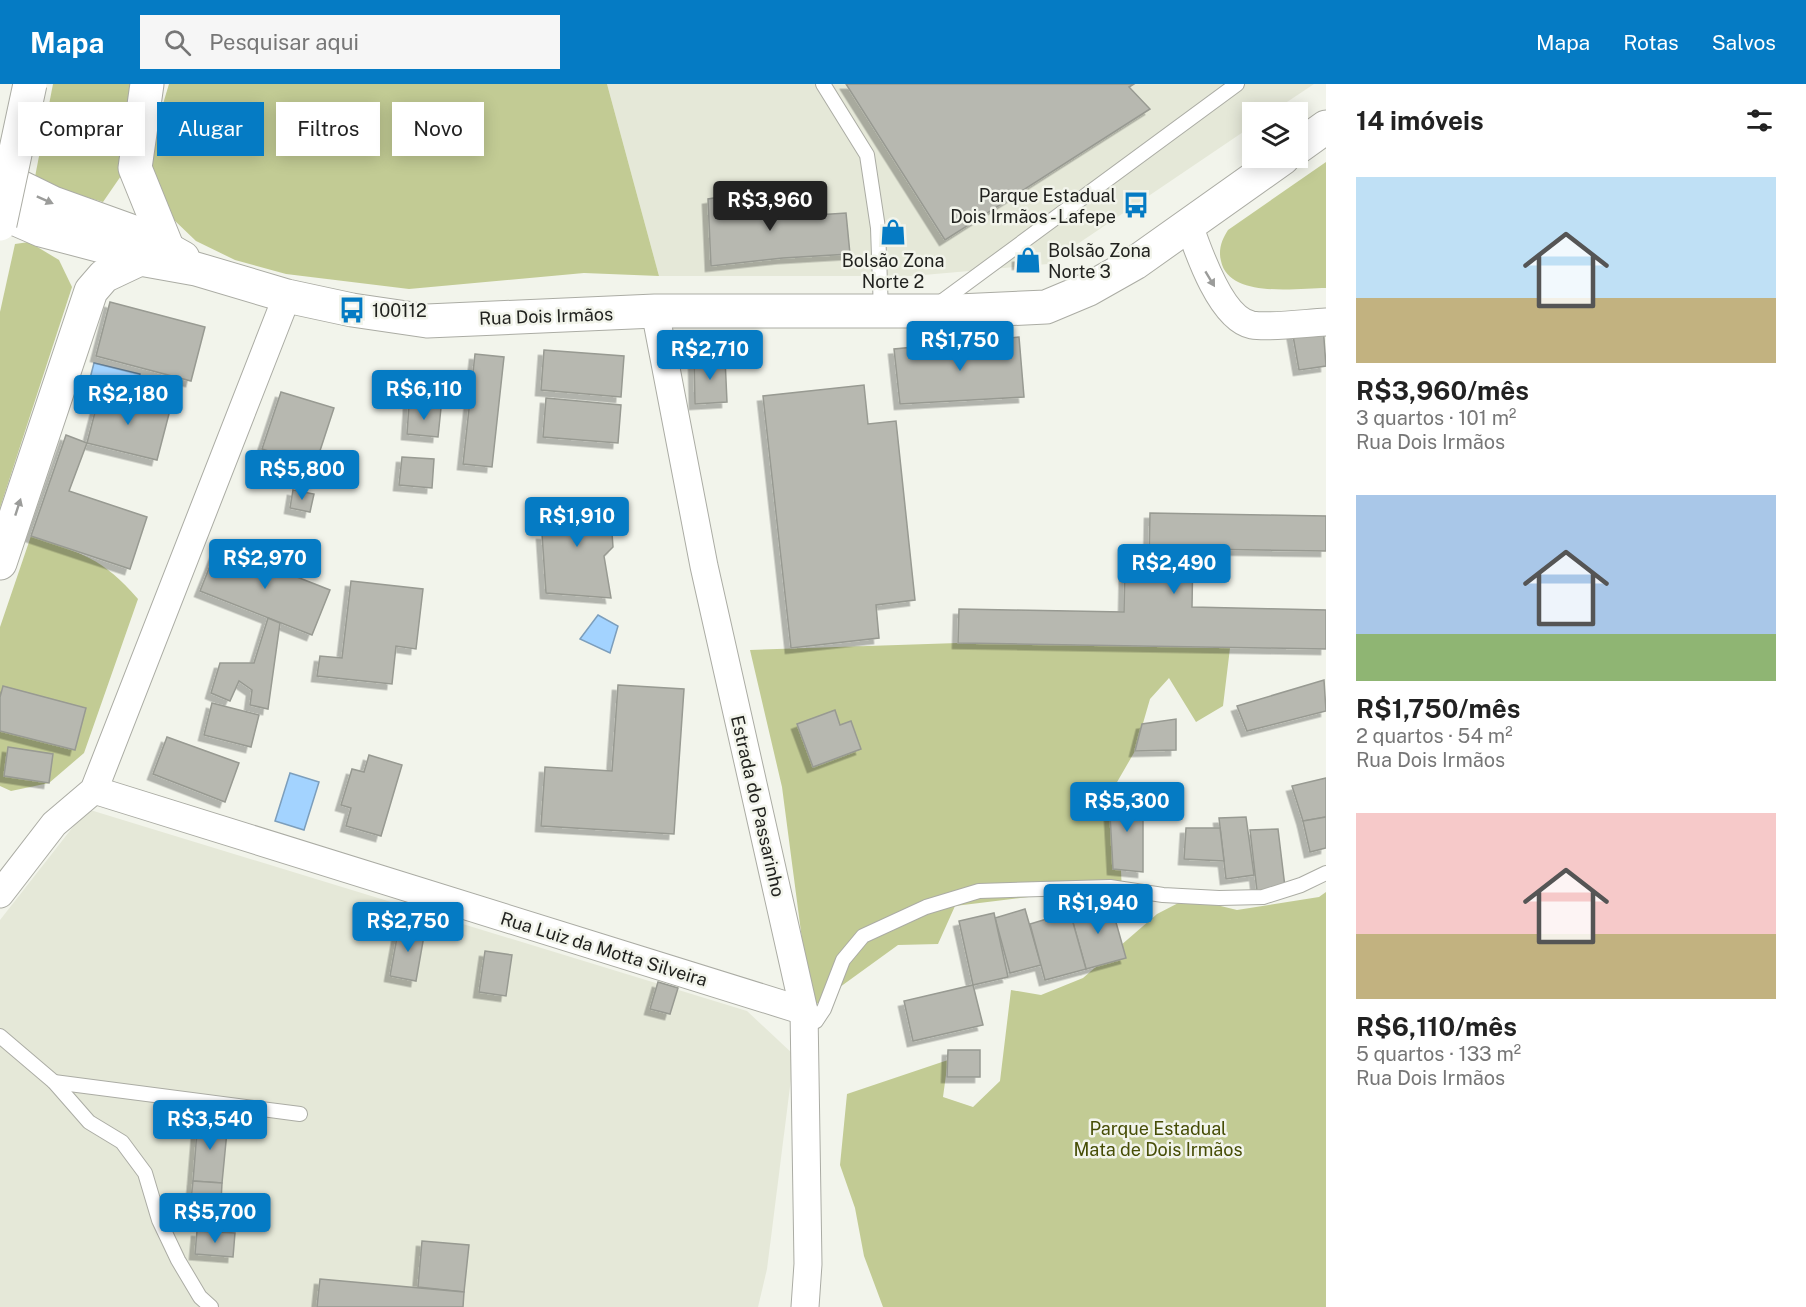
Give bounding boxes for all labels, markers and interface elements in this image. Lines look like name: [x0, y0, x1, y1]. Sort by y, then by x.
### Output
search box: [140, 15, 560, 69]
text: Mapa: [30, 26, 104, 59]
icon: search: [161, 26, 194, 59]
text: Pesquisar aqui: [209, 29, 359, 55]
text: Mapa: [1536, 30, 1590, 55]
text: Rotas: [1623, 30, 1679, 55]
text: Salvos: [1712, 30, 1776, 55]
chip: Comprar: [18, 102, 145, 156]
chip: Alugar: [157, 102, 264, 156]
chip: Filtros: [276, 102, 380, 156]
chip: Novo: [392, 102, 484, 156]
map controls: [1242, 102, 1308, 168]
button: layers: [1242, 102, 1308, 168]
icon: filters: [1743, 104, 1776, 137]
text: 14 imóveis: [1356, 105, 1484, 136]
pin: R$3,960: [715, 181, 825, 232]
place label: Parque Estadual Dois Irmãos - Lafepe: [950, 185, 1116, 227]
text: R$3,960: [727, 188, 813, 212]
bus stop icon: Parque Estadual Dois Irmãos - Lafepe: [1121, 190, 1151, 220]
one-way arrow: [37, 195, 54, 204]
icon: home: [1512, 216, 1620, 324]
shop icon: Bolsão Zona Norte 2: [878, 217, 908, 247]
place label: Bolsão Zona Norte 3: [1048, 240, 1151, 282]
shop icon: Bolsão Zona Norte 3: [1013, 245, 1043, 275]
place label: Bolsão Zona Norte 2: [842, 250, 944, 292]
one-way arrow: [1205, 271, 1216, 287]
bus stop icon: 100112: [337, 295, 367, 325]
place label: 100112: [372, 300, 427, 321]
street label: Rua Dois Irmãos: [479, 303, 613, 329]
pin: R$1,750: [905, 321, 1015, 372]
text: R$1,750: [921, 328, 999, 352]
pin: R$2,710: [655, 330, 765, 381]
text: R$2,710: [671, 337, 749, 361]
pin: R$6,110: [369, 370, 479, 421]
pin: R$2,180: [73, 375, 183, 426]
text: R$3,960/mês: [1356, 375, 1529, 406]
text: R$6,110: [386, 377, 462, 401]
text: R$2,180: [88, 382, 168, 406]
text: 3 quartos · 101 m²: [1356, 406, 1516, 430]
text: Rua Dois Irmãos: [1356, 430, 1505, 454]
pin: R$5,800: [247, 450, 357, 501]
text: R$5,800: [259, 457, 345, 481]
pin: R$1,910: [522, 497, 632, 548]
one-way arrow: [14, 498, 23, 516]
text: R$1,910: [539, 504, 615, 528]
icon: home: [1512, 534, 1620, 642]
pin: R$2,970: [210, 539, 320, 590]
pin: R$2,490: [1119, 544, 1229, 595]
text: R$2,970: [223, 546, 307, 570]
text: R$2,490: [1132, 551, 1216, 575]
text: R$1,750/mês: [1356, 693, 1520, 724]
street label: Estrada do Passarinho: [727, 713, 789, 899]
text: 2 quartos · 54 m²: [1356, 724, 1513, 748]
text: Rua Dois Irmãos: [1356, 748, 1505, 772]
pin: R$5,300: [1072, 782, 1182, 833]
text: R$5,300: [1084, 789, 1170, 813]
icon: home: [1512, 852, 1620, 960]
pin: R$1,940: [1043, 884, 1153, 935]
text: R$1,940: [1058, 891, 1138, 915]
pin: R$2,750: [353, 902, 463, 953]
street label: Rua Luiz da Motta Silveira: [498, 908, 710, 990]
text: R$2,750: [366, 909, 450, 933]
text: R$6,110/mês: [1356, 1011, 1517, 1042]
text: 5 quartos · 133 m²: [1356, 1042, 1521, 1066]
text: Rua Dois Irmãos: [1356, 1066, 1505, 1090]
pin: R$3,540: [155, 1100, 265, 1151]
text: R$3,540: [167, 1107, 253, 1131]
park label: Parque Estadual Mata de Dois Irmãos: [1073, 1118, 1243, 1160]
pin: R$5,700: [160, 1193, 270, 1244]
text: R$5,700: [174, 1200, 256, 1224]

